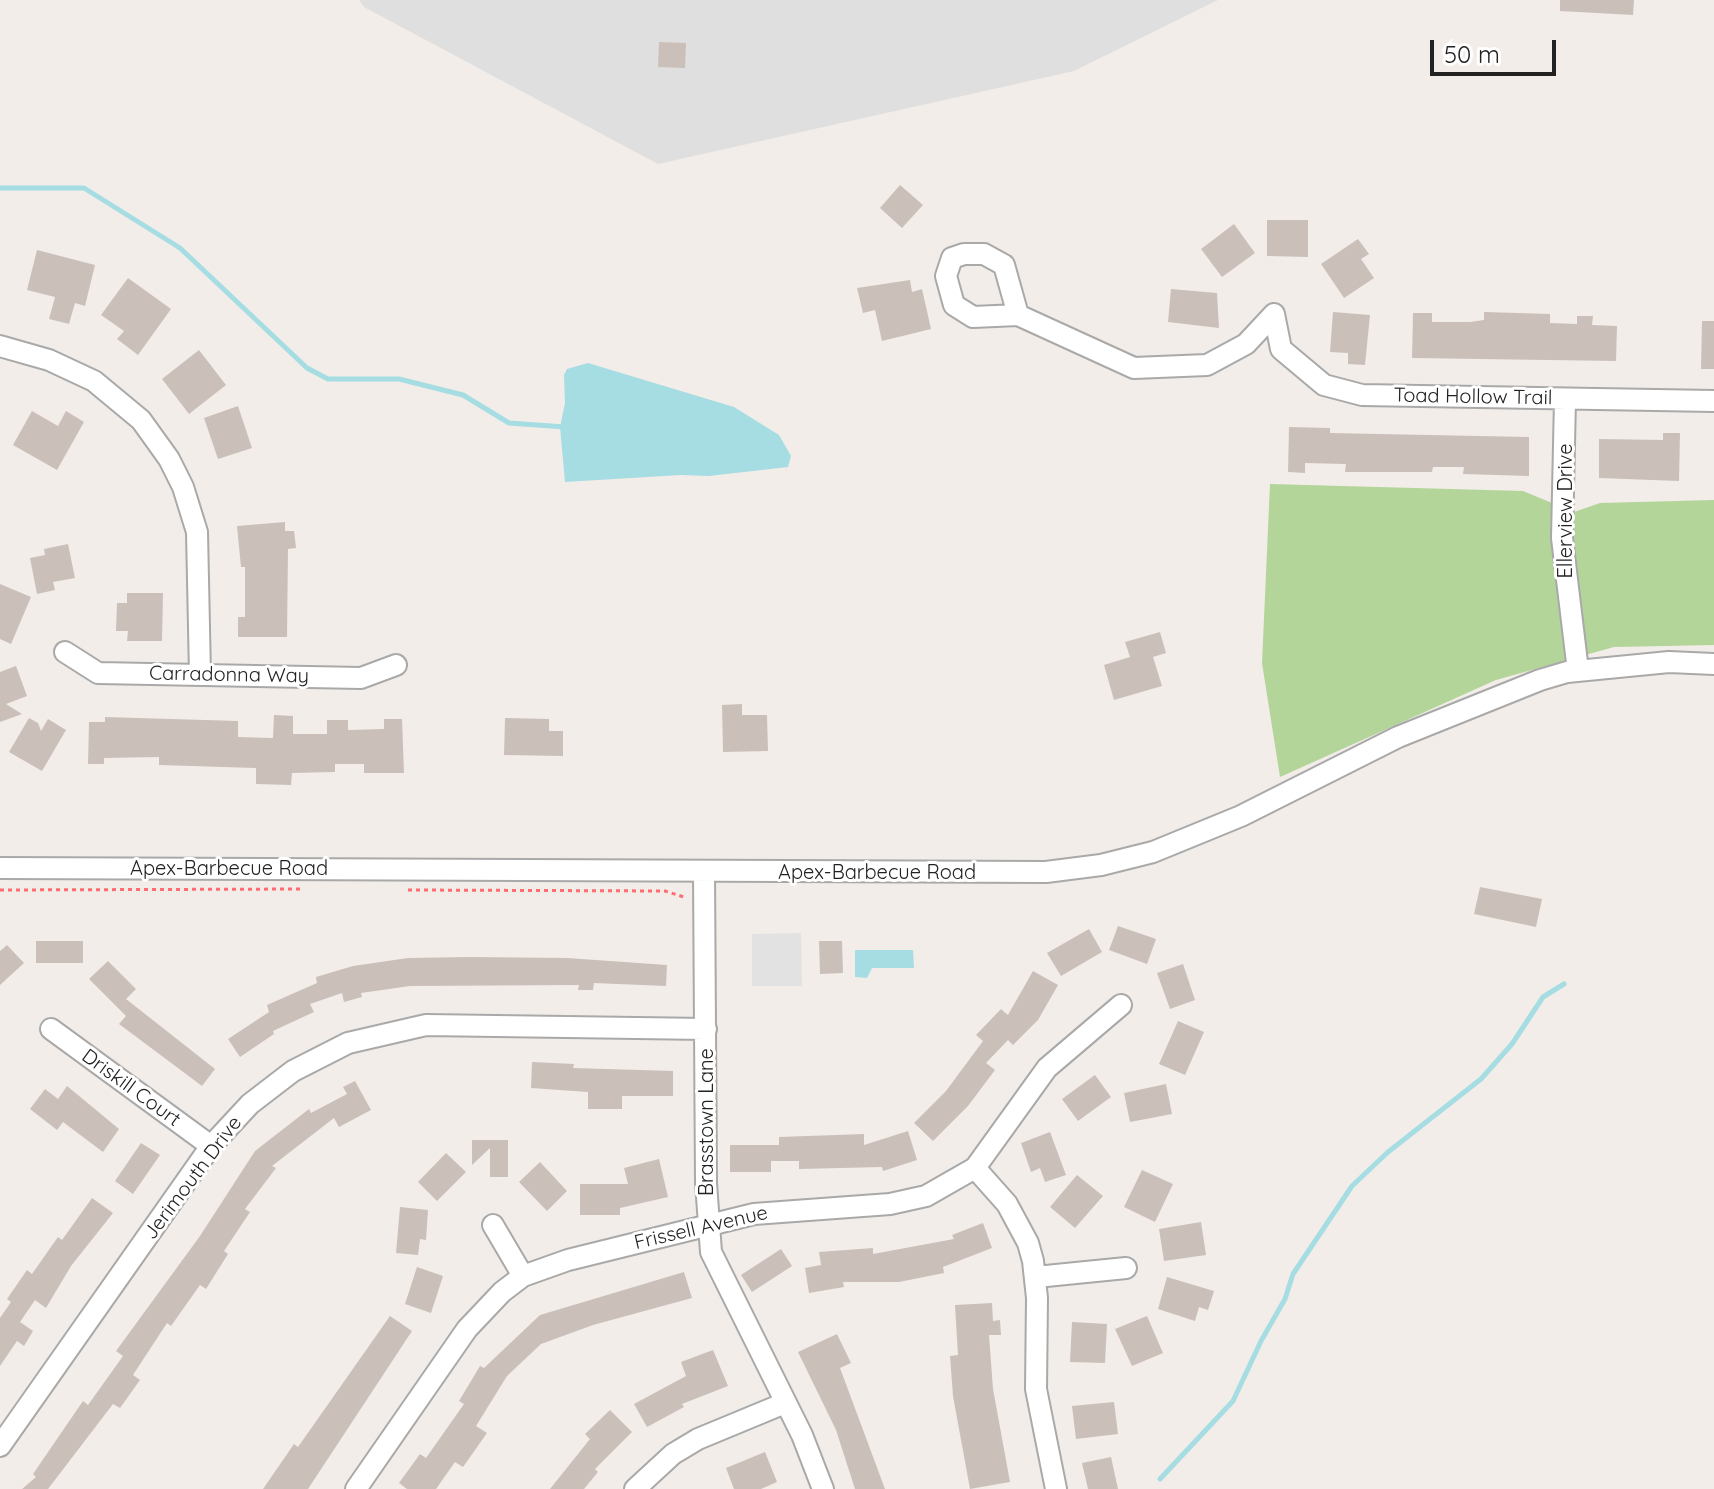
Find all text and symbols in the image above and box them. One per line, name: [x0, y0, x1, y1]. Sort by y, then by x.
scale bar: [1434, 24, 1560, 74]
text: 50 m: [1444, 39, 1500, 69]
street label: Toad Hollow Trail: [1393, 384, 1553, 410]
street label: Ellerview Drive: [1554, 443, 1578, 579]
street label: Carradonna Way: [149, 662, 309, 688]
street label: Apex-Barbecue Road: [130, 857, 328, 881]
street label: Apex-Barbecue Road: [778, 861, 976, 885]
street label: Driskill Court: [77, 1044, 185, 1132]
street label: Brasstown Lane: [695, 1048, 719, 1196]
street label: Jerimouth Drive: [139, 1112, 247, 1244]
street label: Frissell Avenue: [632, 1201, 770, 1255]

